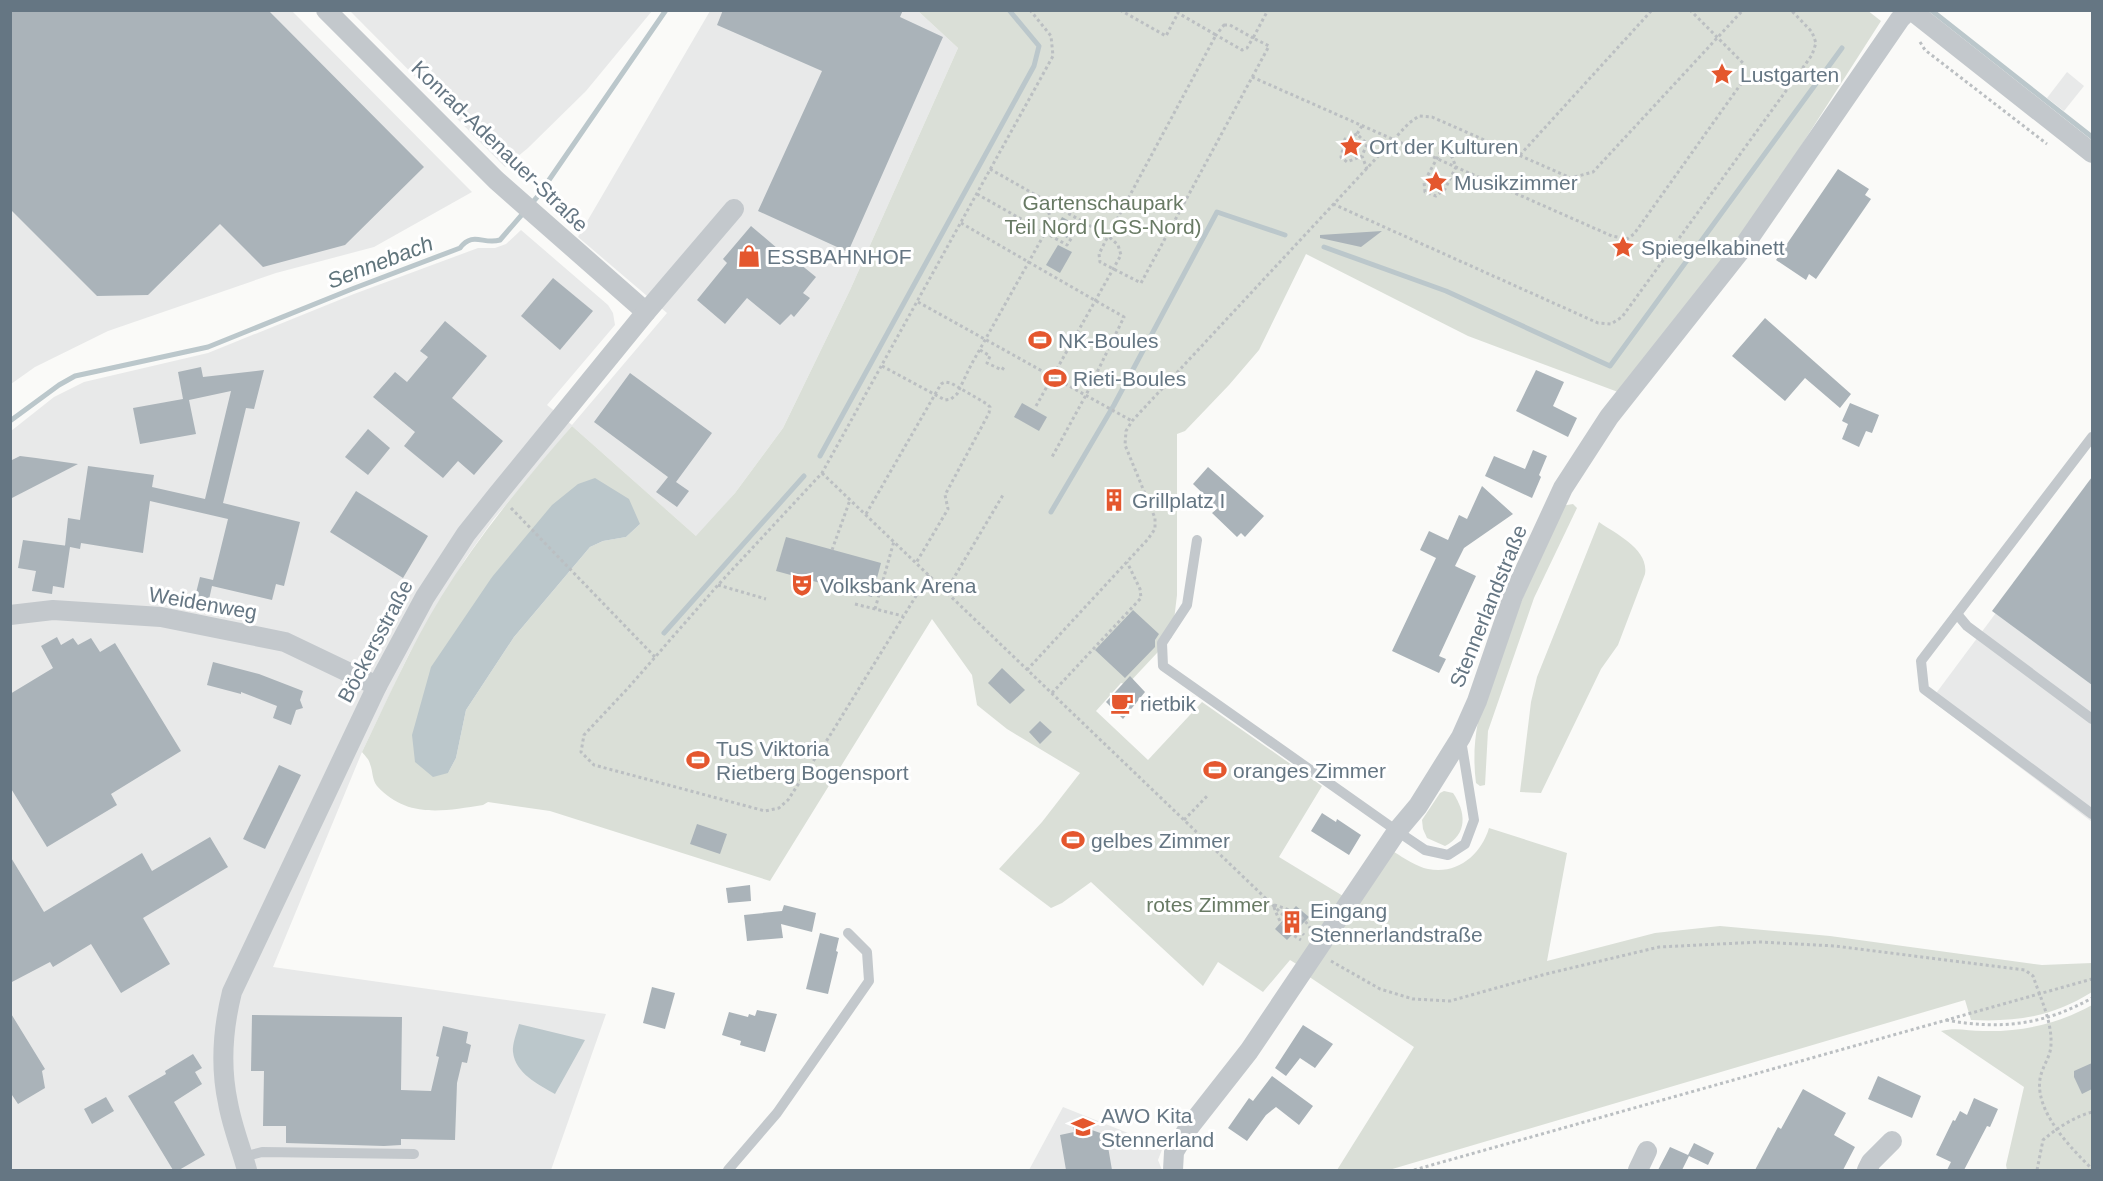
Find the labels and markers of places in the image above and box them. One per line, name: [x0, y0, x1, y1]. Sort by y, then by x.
place icon: Lustgarten: [1709, 61, 1735, 87]
place label: Lustgarten: [1740, 63, 1839, 86]
place icon: Ort der Kulturen: [1338, 133, 1364, 159]
place label: Ort der Kulturen: [1369, 135, 1518, 158]
place icon: Musikzimmer: [1423, 169, 1449, 195]
place label: Musikzimmer: [1454, 171, 1578, 194]
place icon: Spiegelkabinett: [1610, 234, 1636, 260]
place label: Spiegelkabinett: [1641, 236, 1785, 259]
shop icon: ESSBAHNHOF: [736, 243, 762, 269]
place label: ESSBAHNHOF: [767, 245, 912, 268]
sports icon: NK-Boules: [1027, 327, 1053, 353]
place label: NK-Boules: [1058, 329, 1158, 352]
sports icon: Rieti-Boules: [1042, 365, 1068, 391]
place label: Rieti-Boules: [1073, 367, 1186, 390]
building icon: Grillplatz I: [1101, 487, 1127, 513]
place label: Grillplatz I: [1132, 489, 1225, 512]
theatre icon: Volksbank Arena: [789, 572, 815, 598]
place label: Volksbank Arena: [820, 574, 977, 597]
cafe icon: rietbik: [1109, 690, 1135, 716]
place label: rietbik: [1140, 692, 1197, 715]
place label: TuS Viktoria Rietberg Bogensport: [716, 737, 909, 784]
sports icon: TuS Viktoria Rietberg Bogensport: [685, 747, 711, 773]
sports icon: oranges Zimmer: [1202, 757, 1228, 783]
place label: oranges Zimmer: [1233, 759, 1386, 782]
sports icon: gelbes Zimmer: [1060, 827, 1086, 853]
place label: gelbes Zimmer: [1091, 829, 1230, 852]
place label: Eingang Stennerlandstraße: [1310, 899, 1483, 946]
building icon: Eingang Stennerlandstraße: [1279, 909, 1305, 935]
place label: AWO Kita Stennerland: [1101, 1104, 1214, 1151]
school or university icon: AWO Kita Stennerland: [1070, 1114, 1096, 1140]

